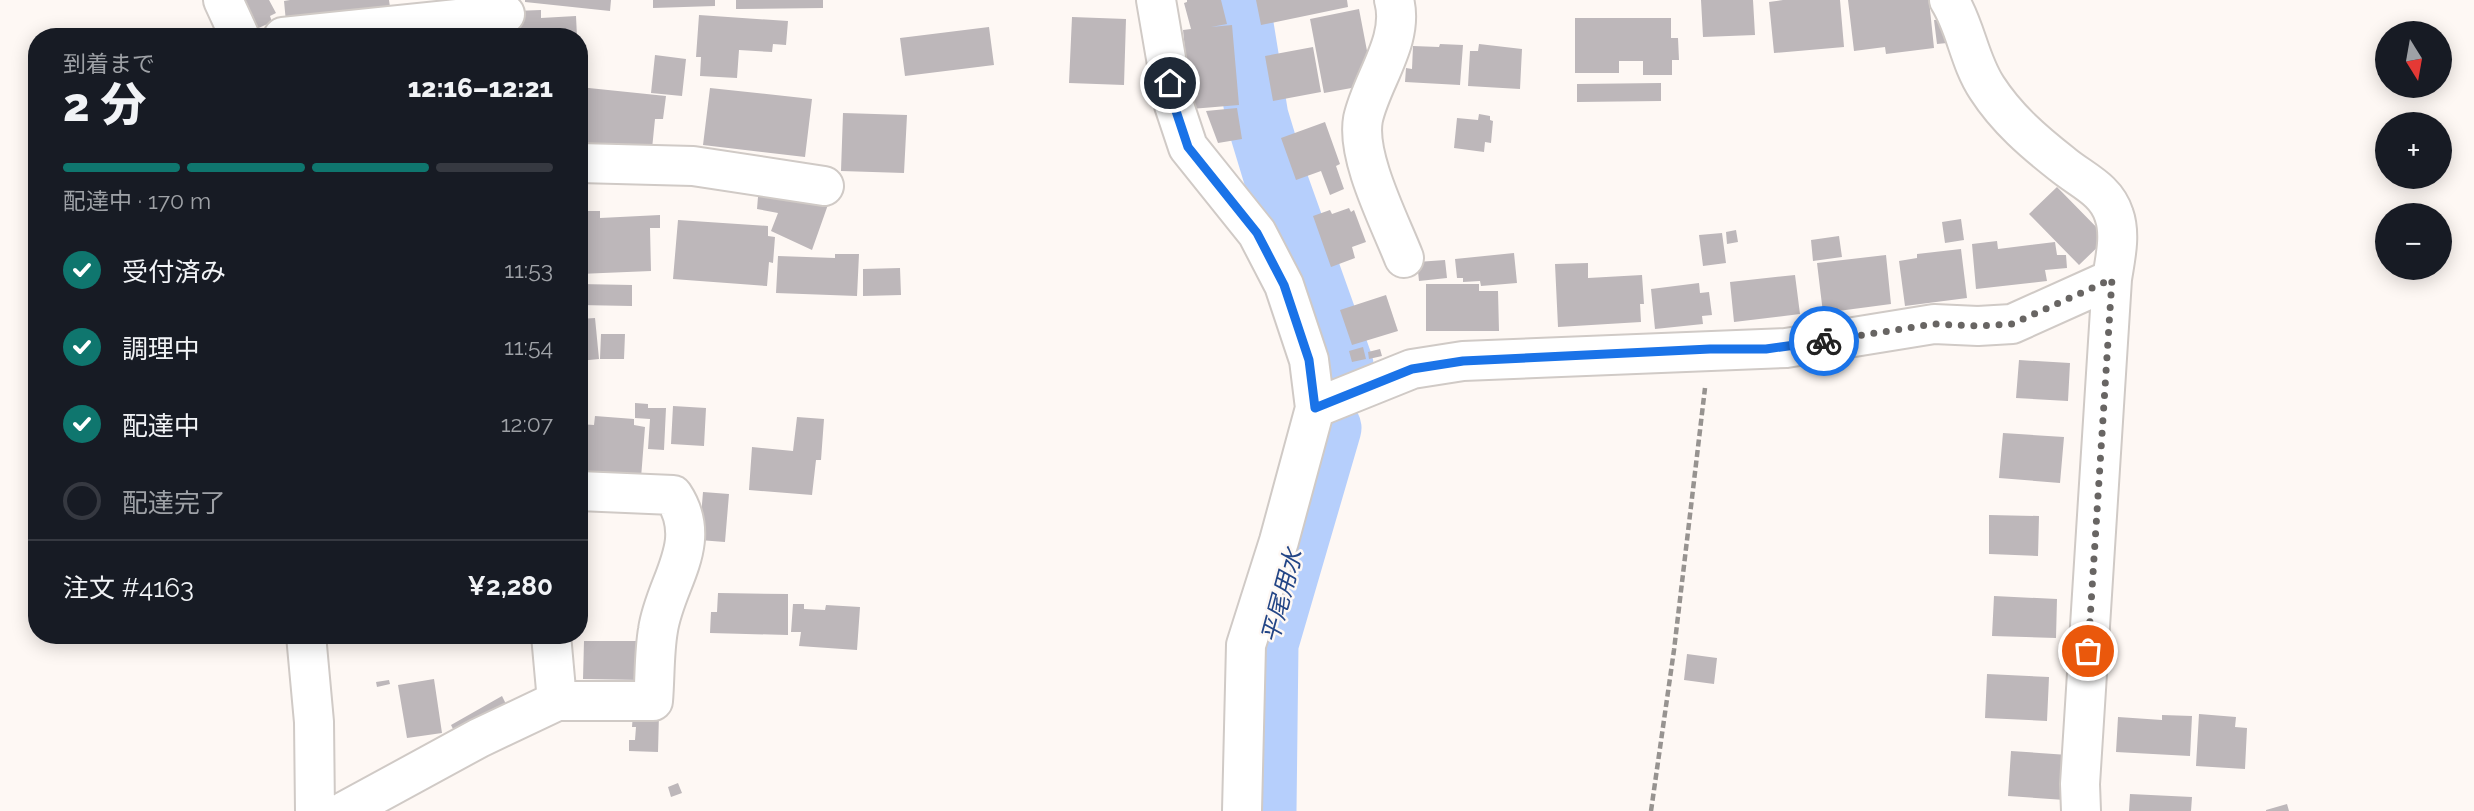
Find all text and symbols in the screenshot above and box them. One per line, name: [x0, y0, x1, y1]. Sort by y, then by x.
north arrow: [2375, 21, 2452, 98]
map controls: [2375, 21, 2452, 280]
text: 到着まで: [63, 50, 155, 77]
pin: [1140, 53, 1200, 113]
icon: home: [1151, 64, 1189, 102]
text: 12:16–12:21: [408, 73, 553, 103]
text: 2 分: [63, 78, 146, 132]
button: +: [2375, 112, 2452, 189]
text: 配達中 · 170 m: [63, 187, 211, 214]
button: −: [2375, 203, 2452, 280]
icon: check: [63, 251, 101, 289]
text: 11:53: [504, 256, 553, 283]
text: 受付済み: [122, 257, 226, 287]
courier: [1789, 306, 1859, 376]
icon: bike: [1805, 322, 1843, 360]
icon: check: [63, 328, 101, 366]
text: 11:54: [504, 333, 553, 360]
text: 調理中: [122, 334, 200, 364]
icon: check: [63, 405, 101, 443]
text: 12:07: [501, 410, 553, 437]
text: 配達中: [122, 411, 200, 441]
text: 配達完了: [122, 488, 226, 518]
water label: 平尾用水: [1255, 543, 1309, 646]
text: ¥2,280: [467, 571, 553, 601]
text: 注文 #4163: [63, 573, 194, 603]
pin: [2058, 621, 2118, 681]
icon: bag: [2069, 632, 2107, 670]

